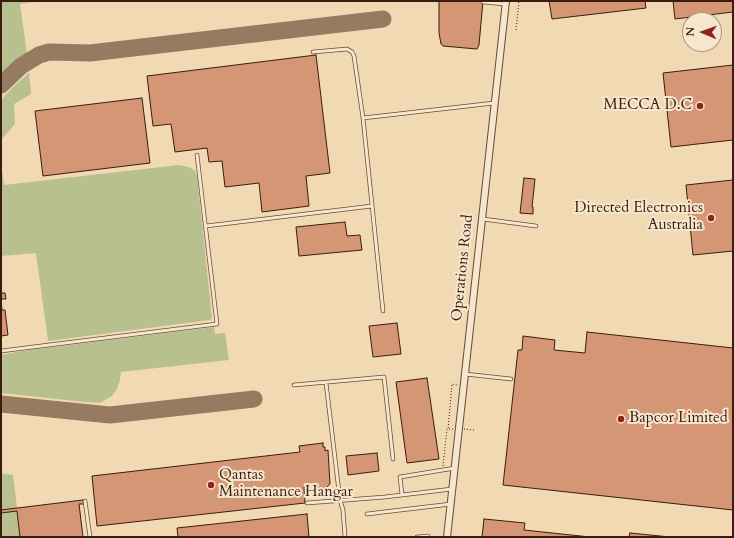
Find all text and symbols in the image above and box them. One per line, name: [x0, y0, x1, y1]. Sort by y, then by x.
north arrow: [682, 12, 722, 52]
text: N: [683, 27, 698, 37]
place label: MECCA D.C: [604, 97, 692, 115]
marker: MECCA D.C: [695, 101, 705, 111]
place label: Directed Electronics Australia: [574, 200, 703, 235]
marker: Directed Electronics Australia: [706, 213, 716, 223]
street label: Operations Road: [448, 214, 478, 322]
place label: Bapcor Limited: [629, 410, 728, 428]
marker: Bapcor Limited: [616, 414, 626, 424]
place label: Qantas Maintenance Hangar: [219, 467, 353, 502]
marker: Qantas Maintenance Hangar: [206, 480, 216, 490]

